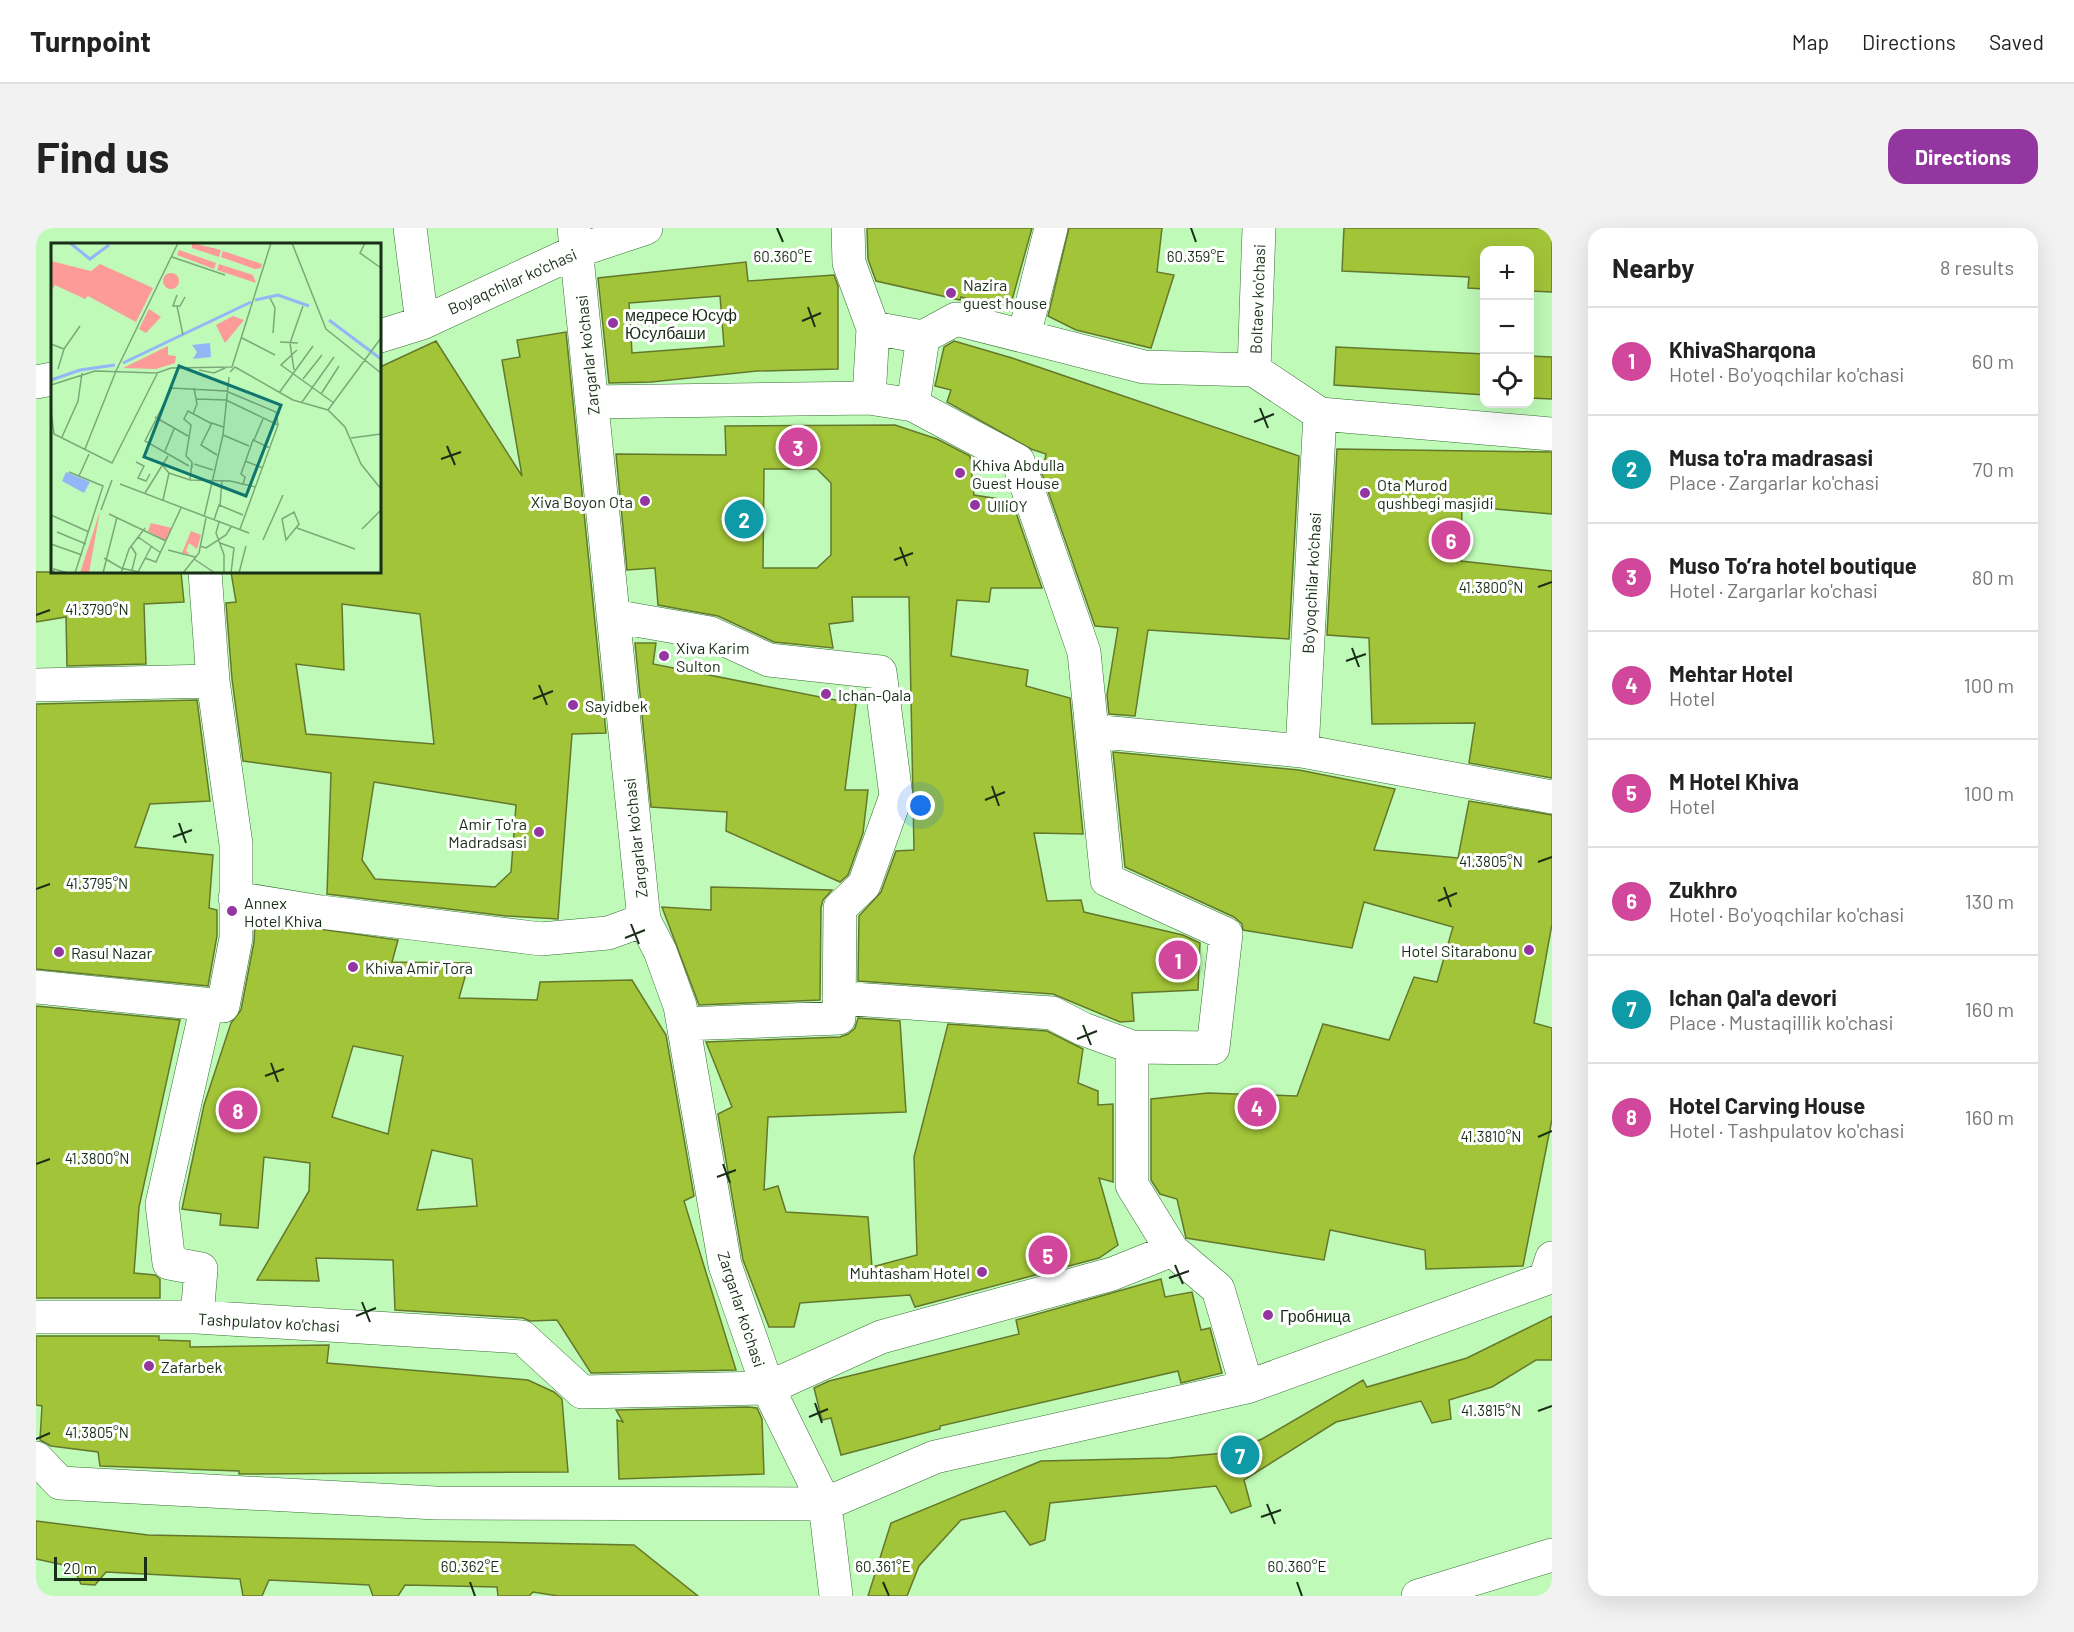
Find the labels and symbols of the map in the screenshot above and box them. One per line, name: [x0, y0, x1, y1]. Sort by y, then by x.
inset map: [51, 243, 381, 573]
street label: Boyaqchilar ko'chasi: [445, 244, 579, 318]
street label: Boltaev ko'chasi: [1246, 244, 1268, 354]
text: 60.360°E: [753, 247, 813, 265]
text: 60.359°E: [1167, 247, 1225, 265]
place label: Nazira guest house: [963, 275, 1047, 312]
marker: Nazira guest house: [944, 286, 958, 300]
street label: Zargarlar ko'chasi: [571, 294, 603, 416]
place label: медресе Юсуф Юсулбаши: [625, 305, 737, 342]
marker: медресе Юсуф Юсулбаши: [606, 316, 620, 330]
pin: 3: [778, 424, 818, 470]
place label: Khiva Abdulla Guest House: [972, 455, 1064, 492]
marker: Khiva Abdulla Guest House: [953, 466, 967, 480]
place label: Ota Murod qushbegi masjidi: [1377, 475, 1494, 512]
marker: Ota Murod qushbegi masjidi: [1358, 486, 1372, 500]
place label: Xiva Boyon Ota: [531, 492, 633, 511]
marker: Xiva Boyon Ota: [638, 494, 652, 508]
pin: 2: [724, 496, 764, 542]
place label: UlliOY: [987, 496, 1028, 515]
marker: UlliOY: [968, 498, 982, 512]
street label: Bo'yoqchilar ko'chasi: [1298, 512, 1324, 654]
pin: 6: [1432, 518, 1470, 562]
text: 41.3800°N: [1459, 578, 1523, 596]
text: 41.3790°N: [65, 600, 129, 618]
place label: Xiva Karim Sulton: [676, 638, 749, 675]
marker: Xiva Karim Sulton: [657, 649, 671, 663]
place label: Ichan-Qala: [838, 685, 911, 704]
marker: Ichan-Qala: [819, 687, 833, 701]
place label: Sayidbek: [585, 696, 648, 715]
marker: Sayidbek: [566, 698, 580, 712]
street label: Zargarlar ko'chasi: [619, 777, 651, 899]
your location: [906, 791, 935, 820]
place label: Amir To'ra Madradsasi: [448, 814, 527, 851]
marker: Amir To'ra Madradsasi: [532, 825, 546, 839]
text: 41.3805°N: [1459, 852, 1523, 870]
text: 41.3795°N: [66, 874, 128, 892]
place label: Annex Hotel Khiva: [244, 893, 322, 930]
marker: Annex Hotel Khiva: [225, 904, 239, 918]
pin: 1: [1158, 938, 1198, 982]
place label: Hotel Sitarabonu: [1401, 941, 1517, 960]
place label: Rasul Nazar: [71, 943, 152, 962]
marker: Hotel Sitarabonu: [1522, 943, 1536, 957]
marker: Rasul Nazar: [52, 945, 66, 959]
place label: Khiva Amir Tora: [365, 958, 473, 977]
marker: Khiva Amir Tora: [346, 960, 360, 974]
pin: 4: [1238, 1084, 1276, 1130]
pin: 8: [218, 1088, 258, 1132]
text: 41.3810°N: [1460, 1127, 1522, 1145]
text: 41.3800°N: [65, 1149, 129, 1167]
pin: 5: [1028, 1232, 1068, 1278]
street label: Zargarlar ko'chasi: [714, 1249, 770, 1369]
place label: Muhtasham Hotel: [850, 1263, 970, 1282]
marker: Muhtasham Hotel: [975, 1265, 989, 1279]
place label: Гробница: [1280, 1306, 1351, 1325]
marker: Гробница: [1261, 1308, 1275, 1322]
street label: Tashpulatov ko'chasi: [198, 1309, 340, 1335]
place label: Zafarbek: [161, 1357, 222, 1376]
marker: Zafarbek: [142, 1359, 156, 1373]
text: 41.3815°N: [1461, 1401, 1521, 1419]
text: 41.3805°N: [65, 1423, 129, 1441]
pin: 7: [1220, 1432, 1260, 1478]
scale bar: [54, 1554, 147, 1582]
text: 60.362°E: [441, 1557, 499, 1575]
text: 60.361°E: [855, 1557, 911, 1575]
text: 60.360°E: [1267, 1557, 1327, 1575]

